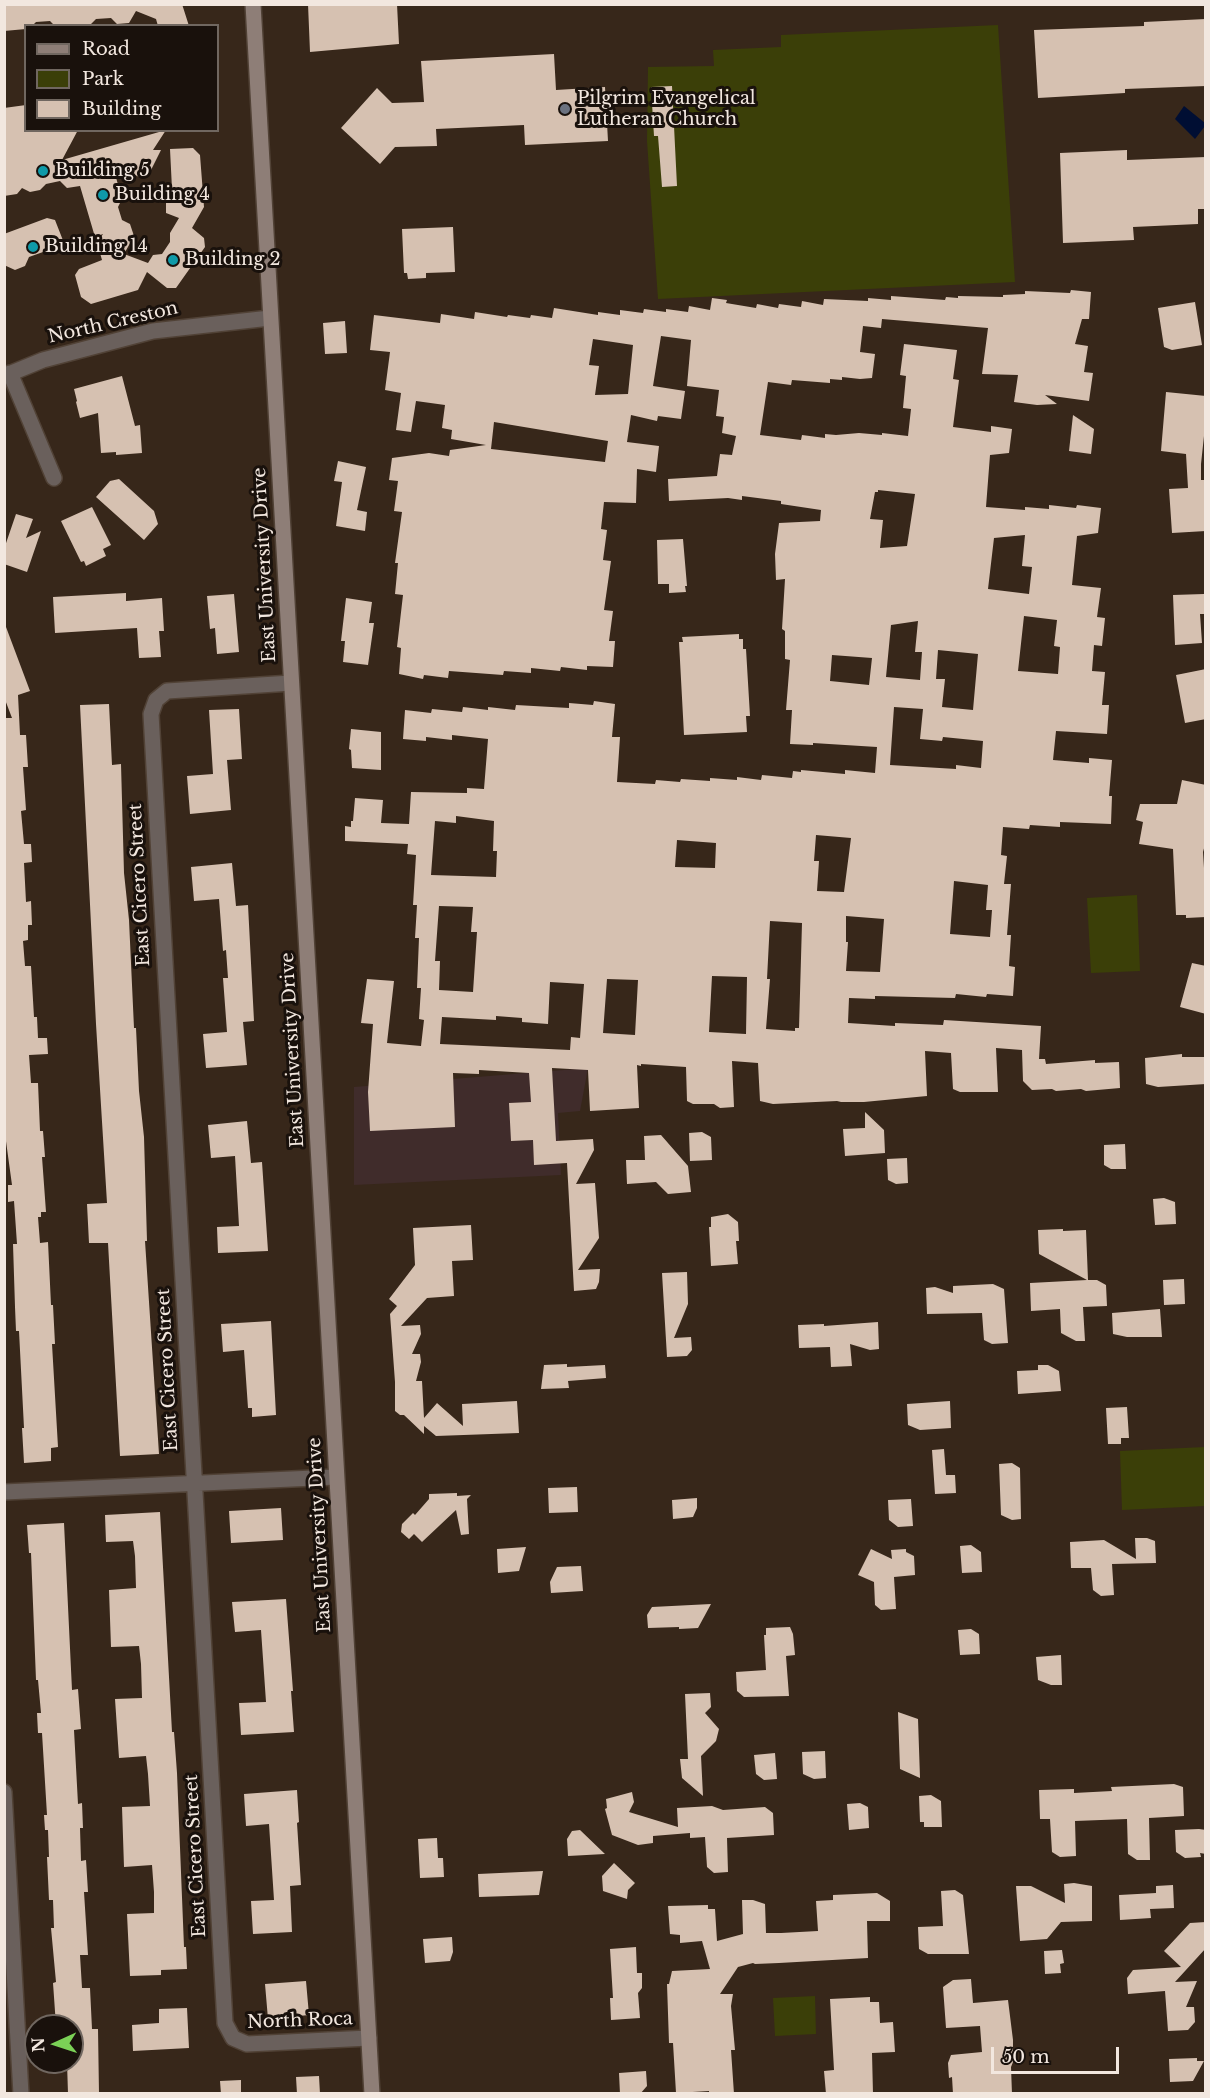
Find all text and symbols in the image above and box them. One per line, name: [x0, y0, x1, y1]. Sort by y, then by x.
legend: [24, 24, 219, 132]
text: Road: [82, 38, 130, 60]
text: Park: [82, 68, 124, 90]
place label: Pilgrim Evangelical Lutheran Church: [577, 88, 756, 130]
text: Building: [82, 98, 161, 120]
marker: Pilgrim Evangelical Lutheran Church: [558, 102, 572, 116]
place label: Building 5: [55, 160, 150, 182]
marker: Building 5: [36, 164, 50, 178]
place label: Building 4: [115, 184, 210, 206]
marker: Building 4: [96, 188, 110, 202]
place label: Building 14: [45, 236, 148, 258]
marker: Building 14: [26, 240, 40, 254]
place label: Building 2: [185, 249, 280, 271]
marker: Building 2: [166, 253, 180, 267]
street label: North Creston: [46, 298, 180, 348]
street label: East University Drive: [249, 467, 281, 663]
street label: East Cicero Street: [125, 803, 155, 967]
street label: East University Drive: [277, 952, 309, 1148]
street label: East Cicero Street: [153, 1288, 183, 1452]
street label: East University Drive: [304, 1437, 336, 1633]
street label: East Cicero Street: [181, 1774, 211, 1938]
street label: North Roca: [247, 2008, 353, 2034]
north arrow: [24, 2014, 84, 2074]
scale bar: [994, 2035, 1122, 2073]
text: N: [28, 2037, 48, 2053]
text: 50 m: [1002, 2046, 1050, 2068]

